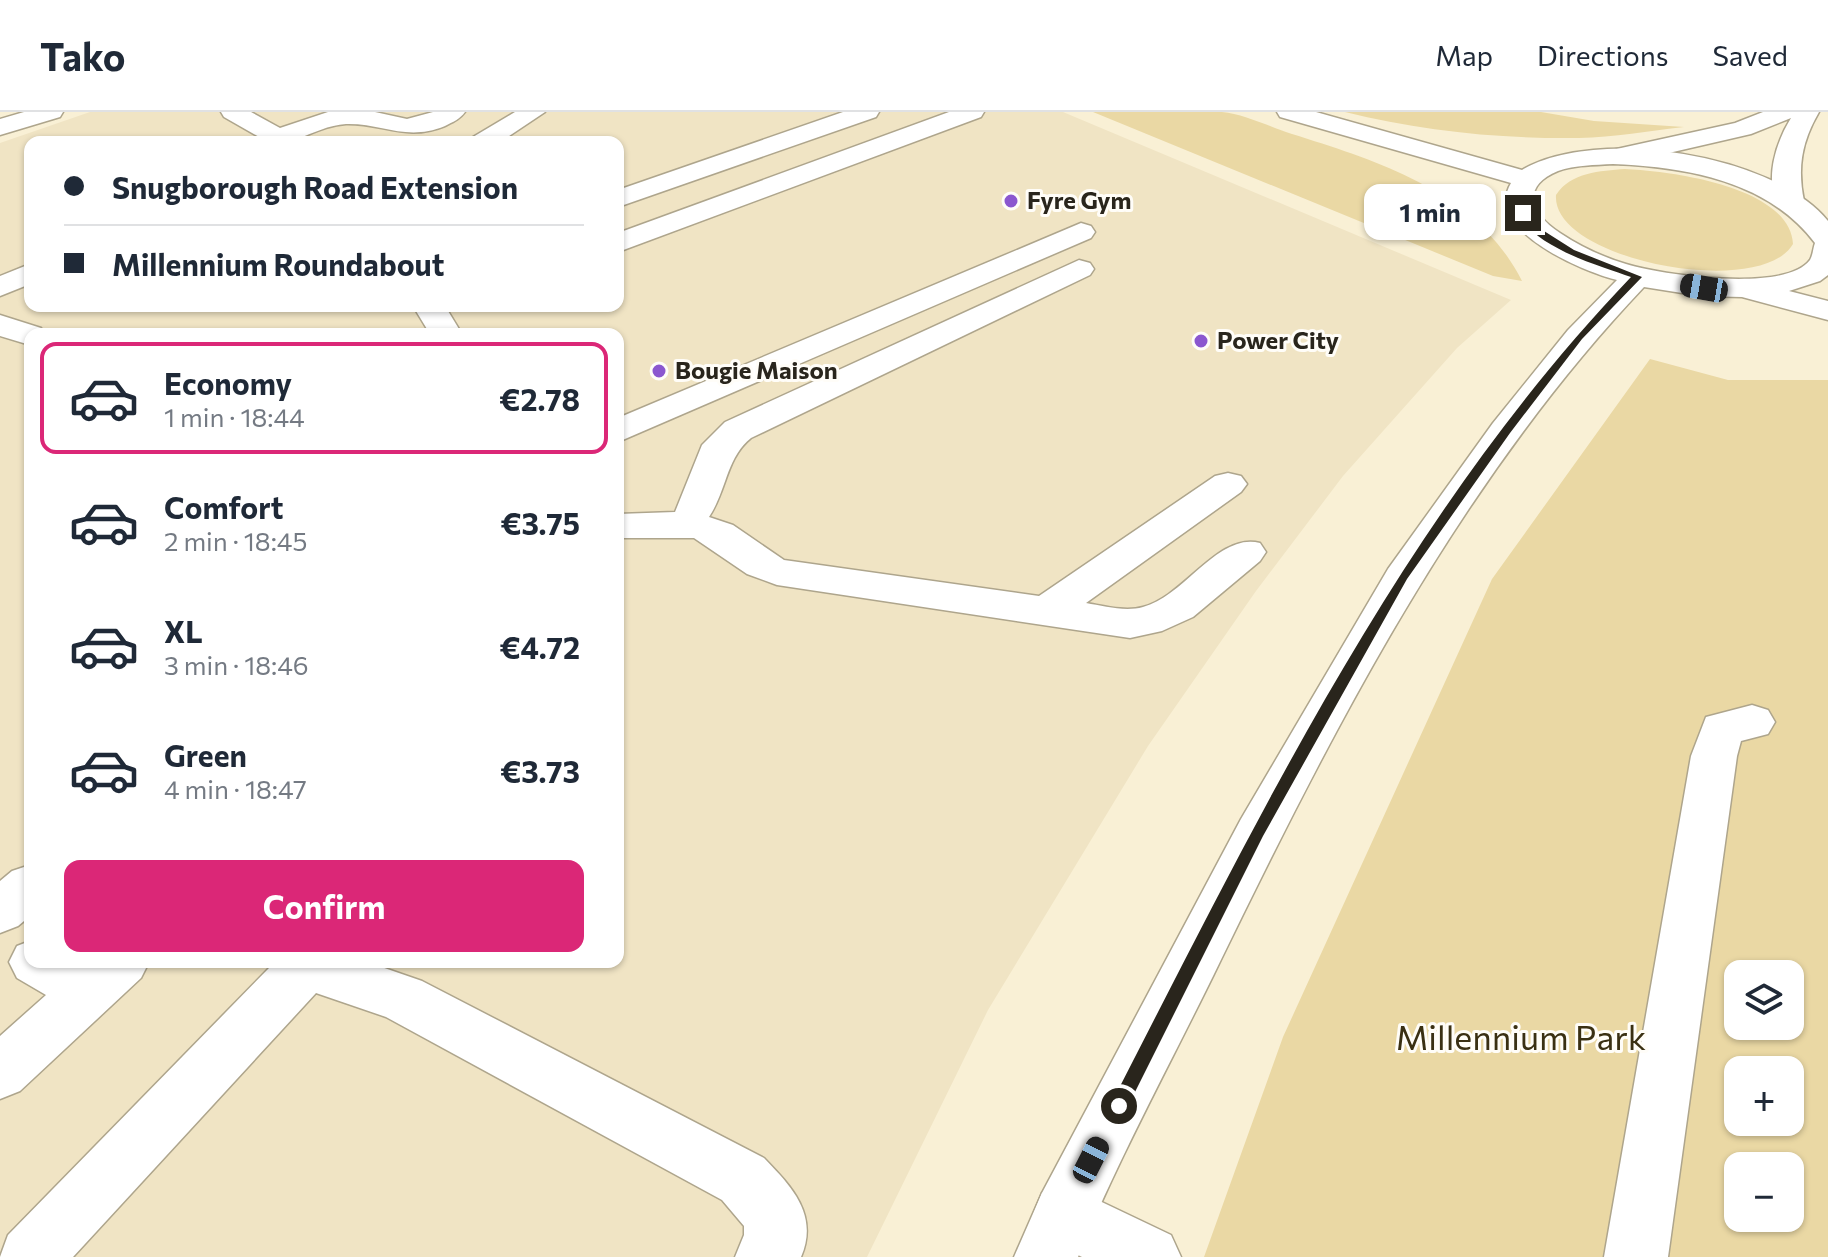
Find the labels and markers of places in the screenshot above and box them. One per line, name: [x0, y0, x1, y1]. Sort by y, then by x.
place label: Fyre Gym: [1027, 185, 1131, 214]
marker: Fyre Gym: [1002, 192, 1020, 210]
place label: Power City: [1217, 325, 1339, 354]
marker: Power City: [1192, 332, 1210, 350]
place label: Bougie Maison: [675, 355, 838, 384]
marker: Bougie Maison: [650, 362, 668, 380]

